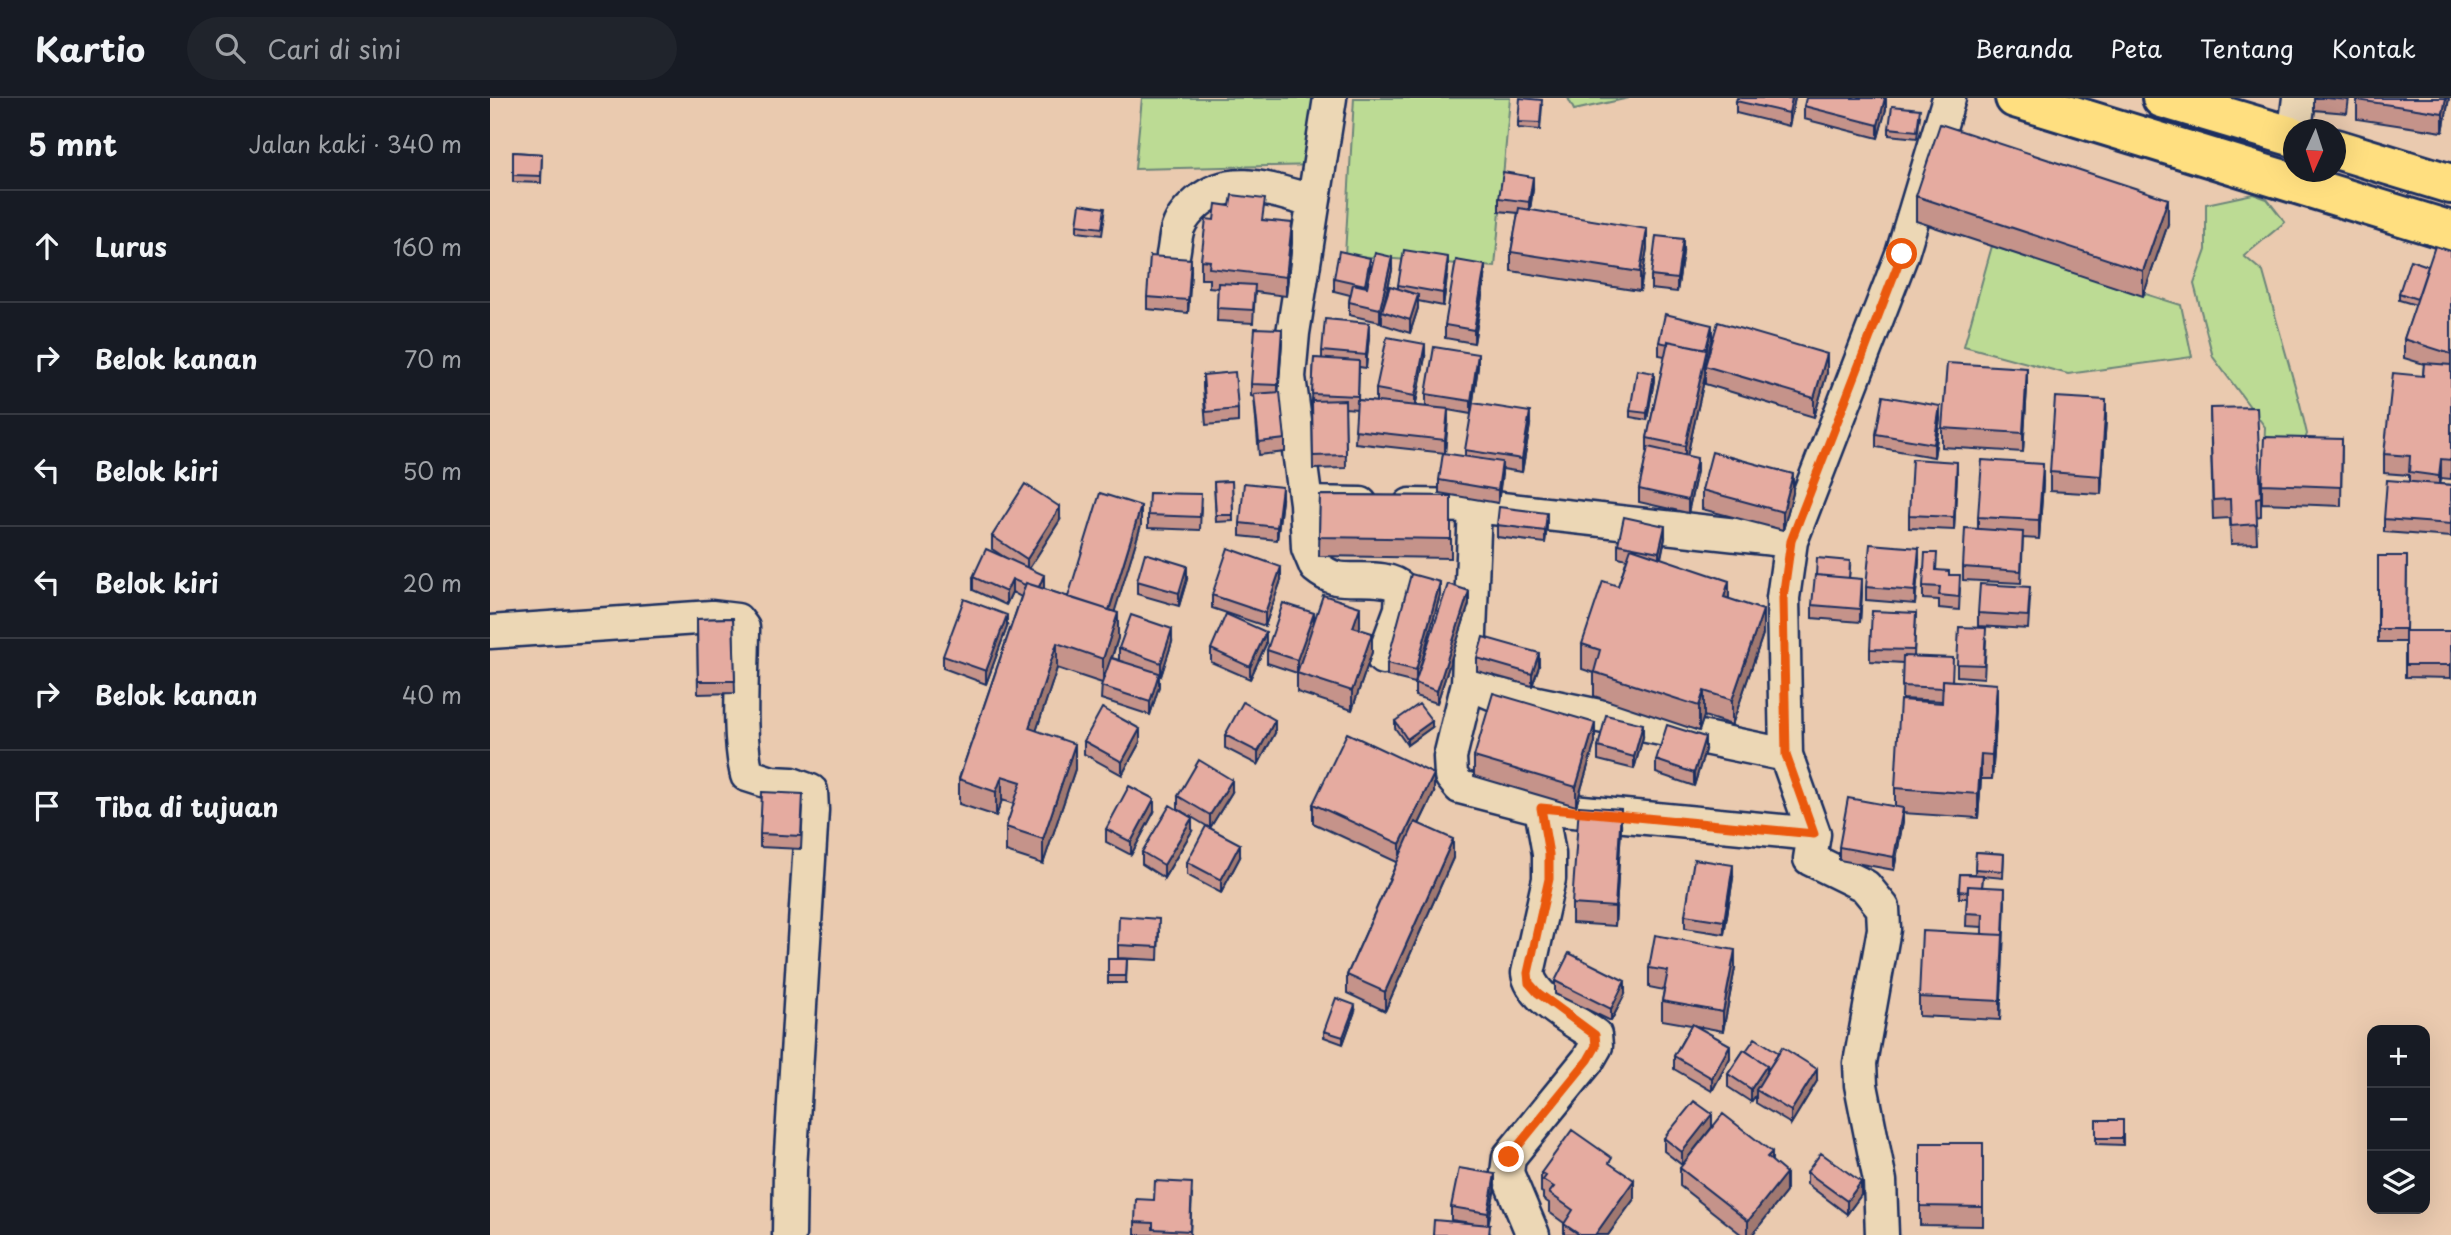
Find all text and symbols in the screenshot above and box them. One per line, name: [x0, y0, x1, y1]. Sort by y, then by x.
search box: [187, 17, 677, 80]
text: Kartio: [35, 23, 145, 73]
icon: search: [211, 29, 249, 67]
text: Cari di sini: [267, 29, 401, 68]
text: Beranda: [1975, 30, 2072, 66]
text: Peta: [2110, 30, 2162, 66]
text: Tentang: [2200, 30, 2294, 66]
text: Kontak: [2332, 30, 2416, 66]
north arrow: [2283, 119, 2346, 182]
text: 5 mnt: [28, 121, 117, 166]
text: Jalan kaki · 340 m: [249, 126, 462, 161]
icon: ahead: [28, 227, 66, 265]
text: Lurus: [95, 227, 167, 266]
text: 160 m: [393, 229, 462, 264]
route start: [1886, 238, 1917, 269]
icon: right: [28, 339, 66, 377]
text: Belok kanan: [95, 339, 257, 378]
text: 70 m: [404, 341, 462, 376]
icon: left: [28, 451, 66, 489]
text: Belok kiri: [95, 451, 218, 490]
text: 50 m: [402, 453, 462, 488]
icon: left: [28, 563, 66, 601]
text: Belok kiri: [95, 563, 218, 602]
text: 20 m: [403, 565, 462, 600]
icon: right: [28, 675, 66, 713]
text: Belok kanan: [95, 675, 257, 714]
text: 40 m: [402, 677, 462, 712]
icon: arrive: [28, 787, 66, 825]
text: Tiba di tujuan: [95, 787, 279, 826]
map controls: [2367, 1025, 2430, 1214]
button: +: [2367, 1025, 2430, 1088]
button: −: [2367, 1088, 2430, 1151]
route end: [1493, 1141, 1524, 1172]
button: layers: [2367, 1151, 2430, 1214]

